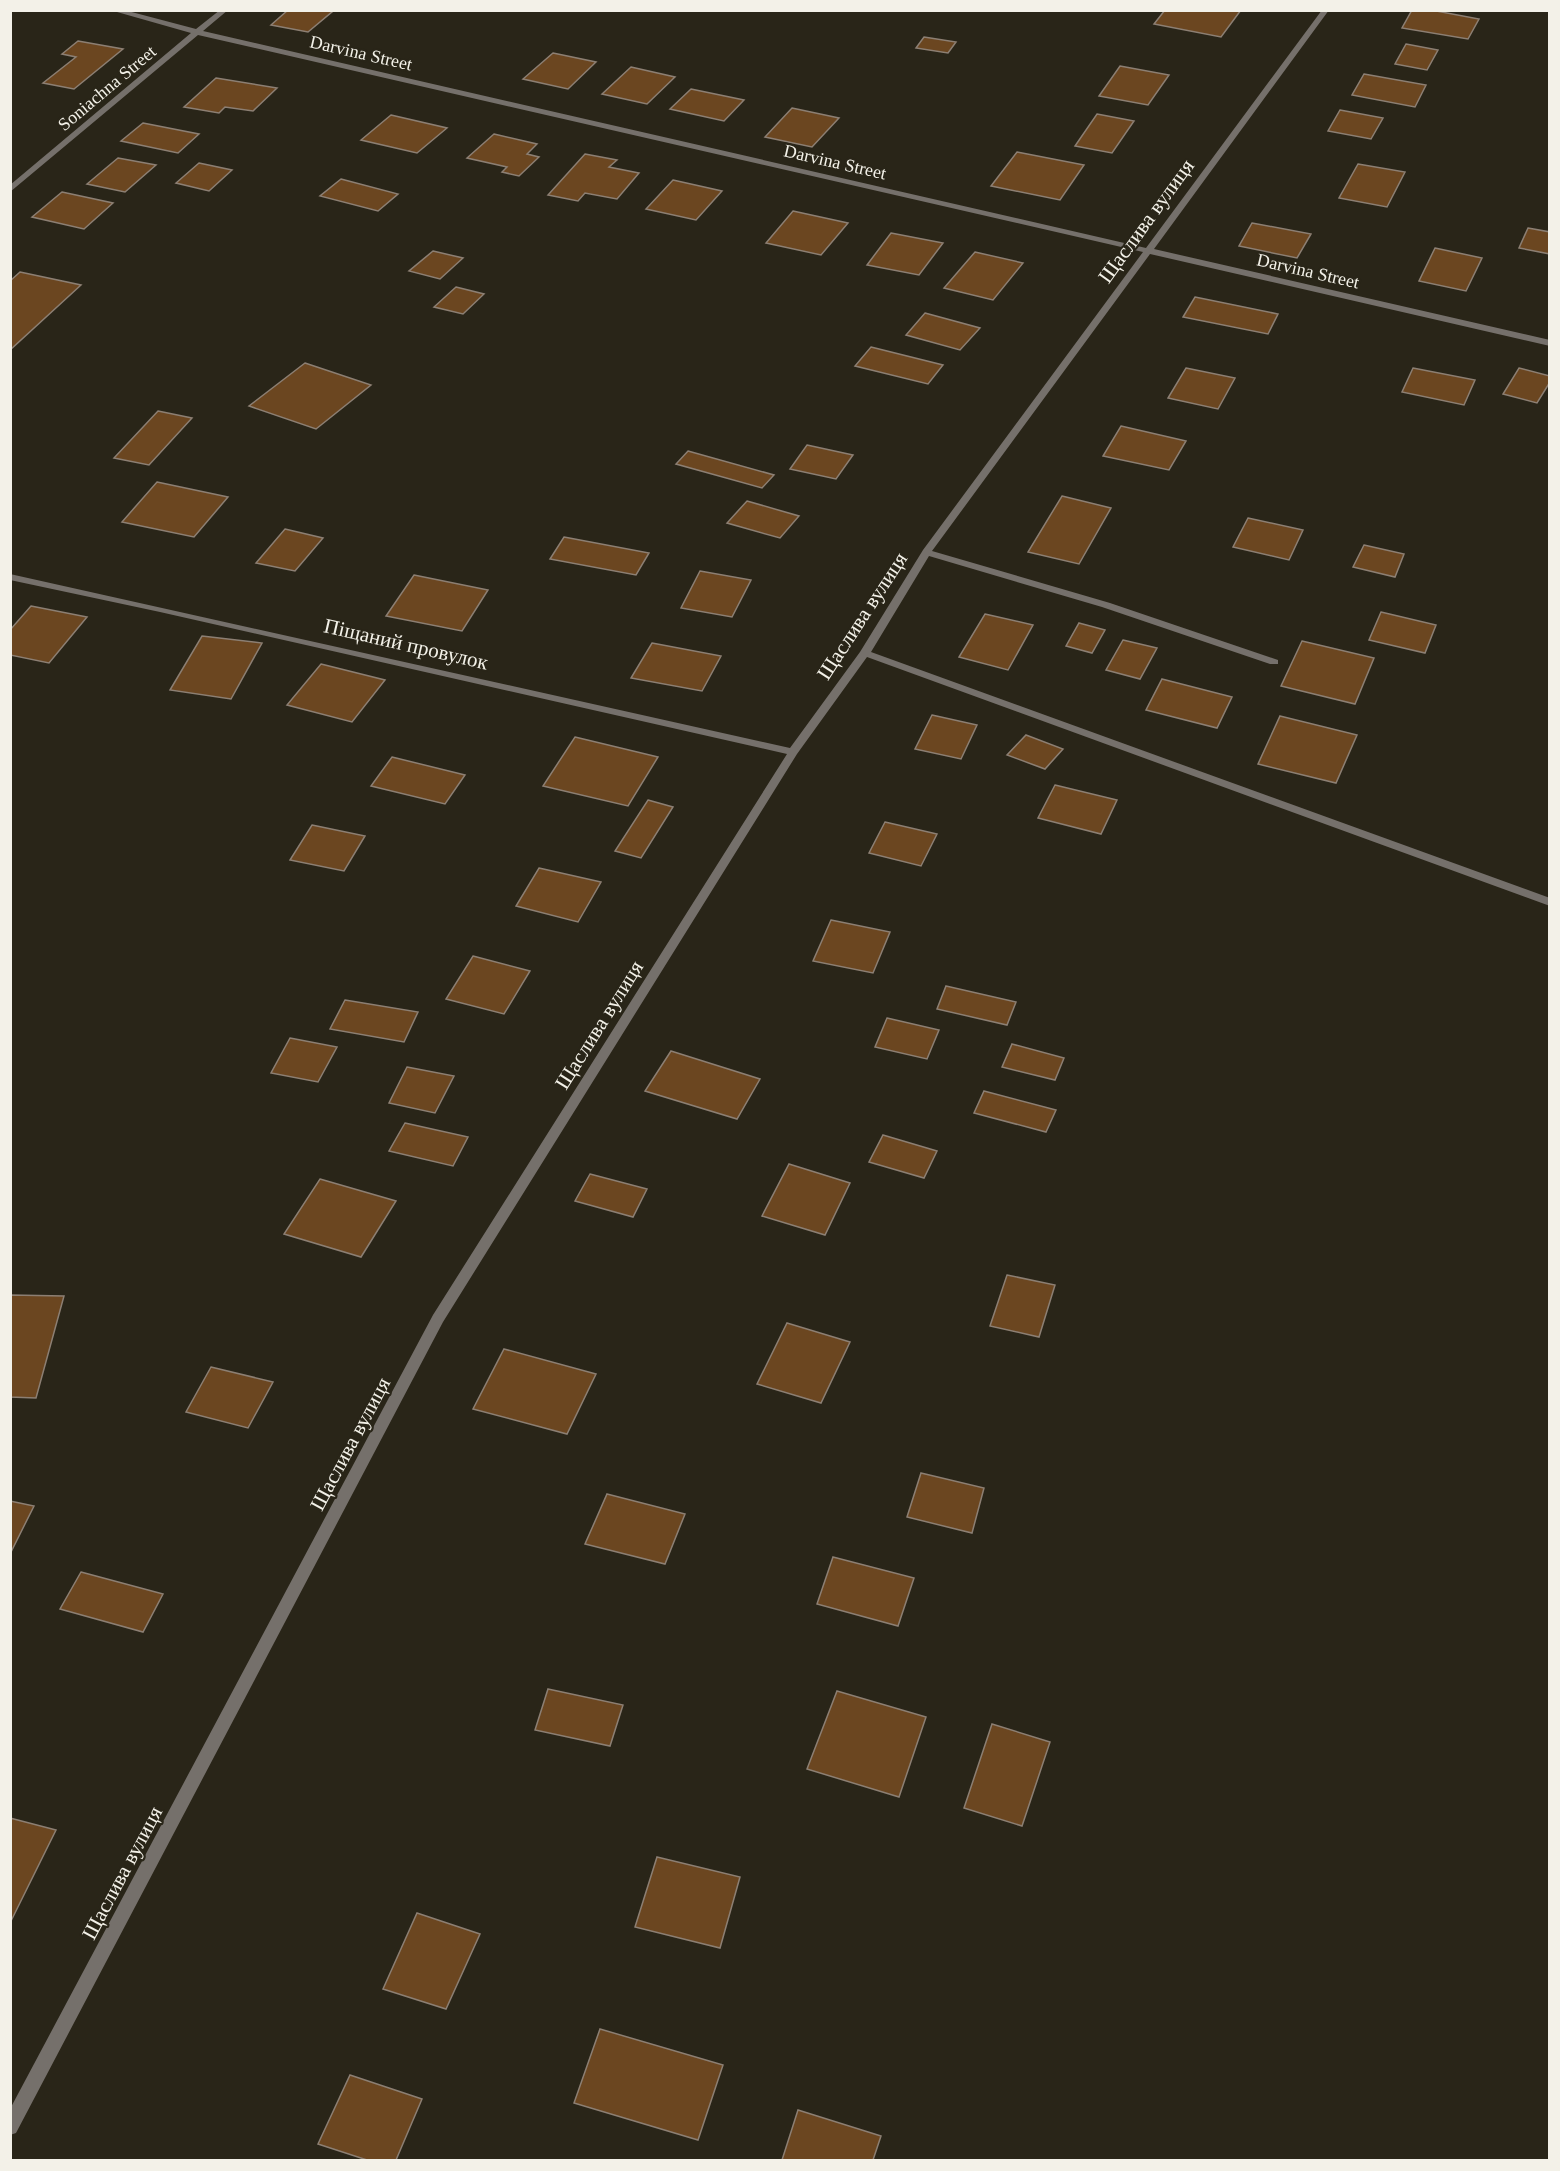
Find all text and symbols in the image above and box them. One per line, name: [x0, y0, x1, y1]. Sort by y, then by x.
street label: Darvina Street: [308, 32, 414, 74]
street label: Soniachna Street: [54, 41, 160, 135]
street label: Darvina Street: [782, 141, 888, 183]
street label: Щаслива вулиця: [1093, 154, 1199, 288]
street label: Darvina Street: [1255, 250, 1361, 292]
street label: Щаслива вулиця: [812, 547, 912, 684]
street label: Піщаний провулок: [322, 613, 491, 675]
street label: Щаслива вулиця: [550, 956, 648, 1094]
street label: Щаслива вулиця: [305, 1373, 395, 1515]
street label: Щаслива вулиця: [77, 1802, 167, 1944]

